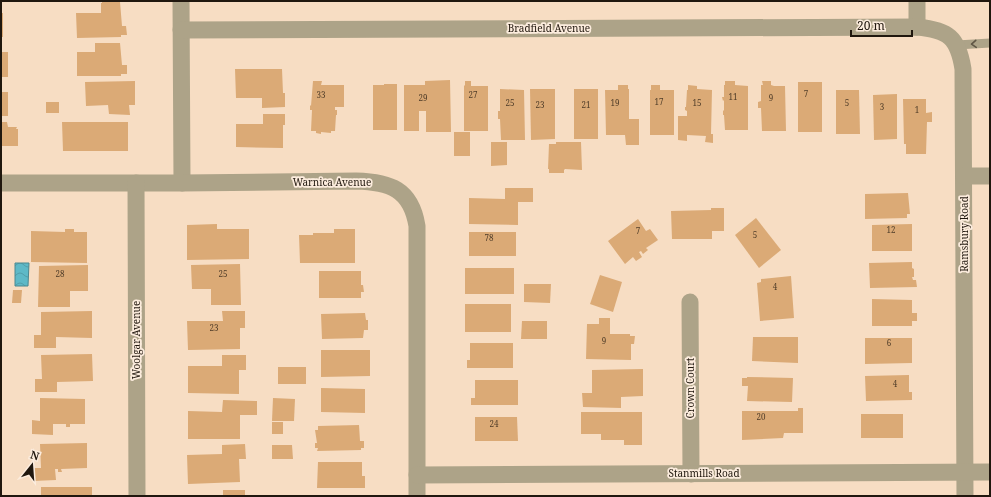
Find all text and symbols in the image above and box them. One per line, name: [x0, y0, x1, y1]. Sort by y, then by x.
scale bar: [851, 12, 912, 38]
text: 20 m: [857, 17, 885, 34]
street label: Bradfield Avenue: [508, 21, 590, 35]
one-way arrow: [971, 39, 977, 48]
house number: 7: [804, 88, 809, 99]
house number: 33: [317, 89, 326, 100]
house number: 27: [469, 89, 478, 100]
house number: 11: [729, 91, 737, 102]
house number: 29: [419, 92, 427, 103]
house number: 9: [769, 92, 773, 103]
house number: 17: [655, 96, 664, 107]
house number: 25: [506, 97, 514, 108]
house number: 19: [611, 97, 619, 108]
house number: 15: [693, 97, 701, 108]
house number: 5: [845, 97, 849, 108]
house number: 23: [536, 99, 545, 110]
house number: 21: [582, 99, 590, 110]
house number: 3: [880, 101, 885, 112]
house number: 1: [915, 104, 919, 115]
street label: Warnica Avenue: [293, 175, 371, 189]
street label: Ramsbury Road: [957, 196, 971, 272]
house number: 12: [887, 224, 895, 235]
house number: 7: [636, 225, 641, 236]
house number: 5: [753, 229, 757, 240]
house number: 78: [485, 232, 494, 243]
house number: 28: [56, 268, 65, 279]
house number: 25: [219, 268, 227, 279]
house number: 4: [773, 281, 778, 292]
street label: Woolgar Avenue: [129, 301, 143, 379]
house number: 23: [210, 322, 219, 333]
house number: 9: [602, 335, 606, 346]
house number: 6: [887, 337, 892, 348]
street label: Crown Court: [683, 357, 697, 418]
house number: 4: [893, 378, 898, 389]
house number: 20: [757, 411, 766, 422]
house number: 24: [490, 418, 499, 429]
north arrow: [12, 445, 52, 485]
text: N: [29, 447, 42, 463]
street label: Stanmills Road: [668, 466, 740, 480]

